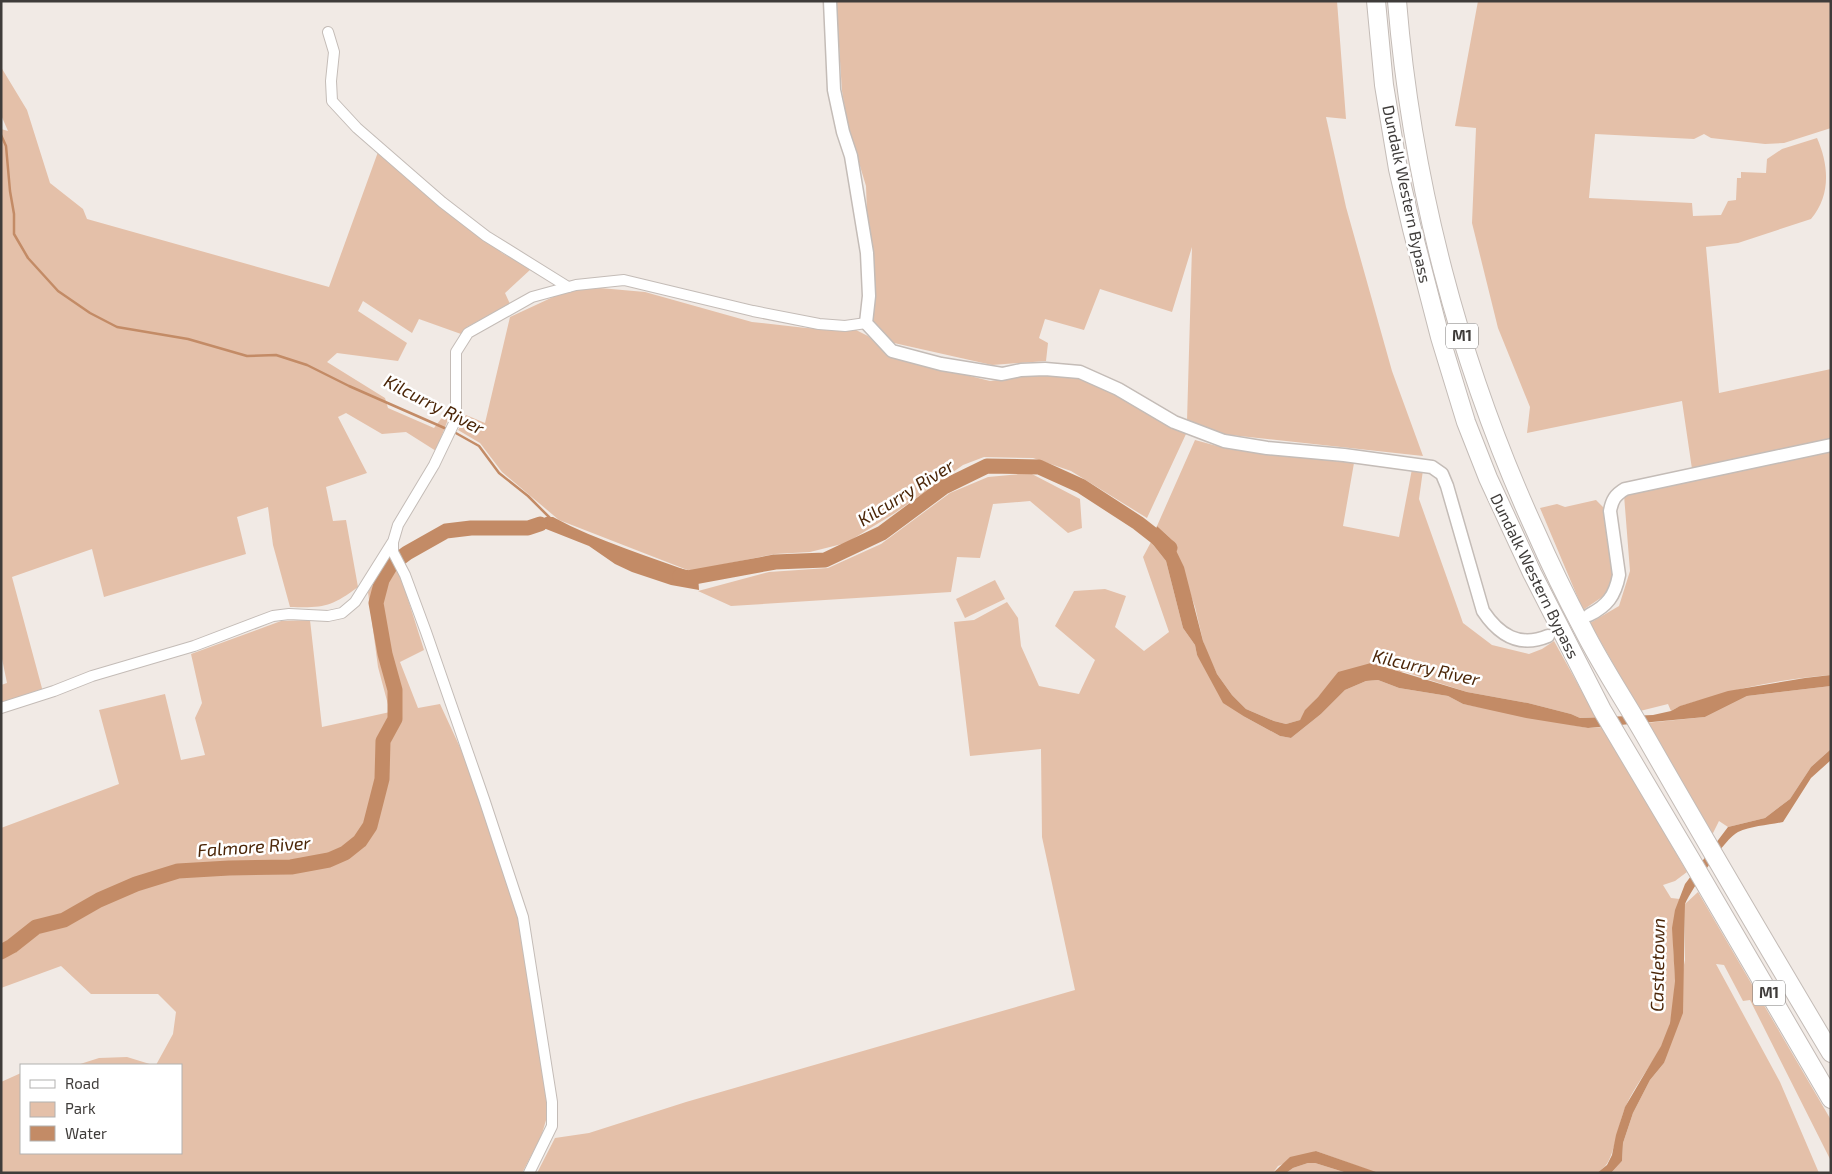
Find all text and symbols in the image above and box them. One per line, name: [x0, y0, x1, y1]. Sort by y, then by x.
street label: Dundalk Western Bypass: [1379, 103, 1436, 285]
road number: M1: [1446, 324, 1478, 348]
water label: Kilcurry River: [381, 370, 489, 439]
water label: Kilcurry River: [853, 453, 958, 530]
street label: Dundalk Western Bypass: [1487, 490, 1584, 661]
water label: Kilcurry River: [1371, 644, 1483, 690]
water label: Falmore River: [197, 831, 312, 861]
water label: Castletown: [1645, 918, 1669, 1012]
road number: M1: [1753, 980, 1785, 1006]
legend: [20, 1064, 182, 1154]
text: Road: [65, 1074, 100, 1092]
text: Park: [65, 1099, 96, 1117]
text: Water: [65, 1124, 107, 1142]

